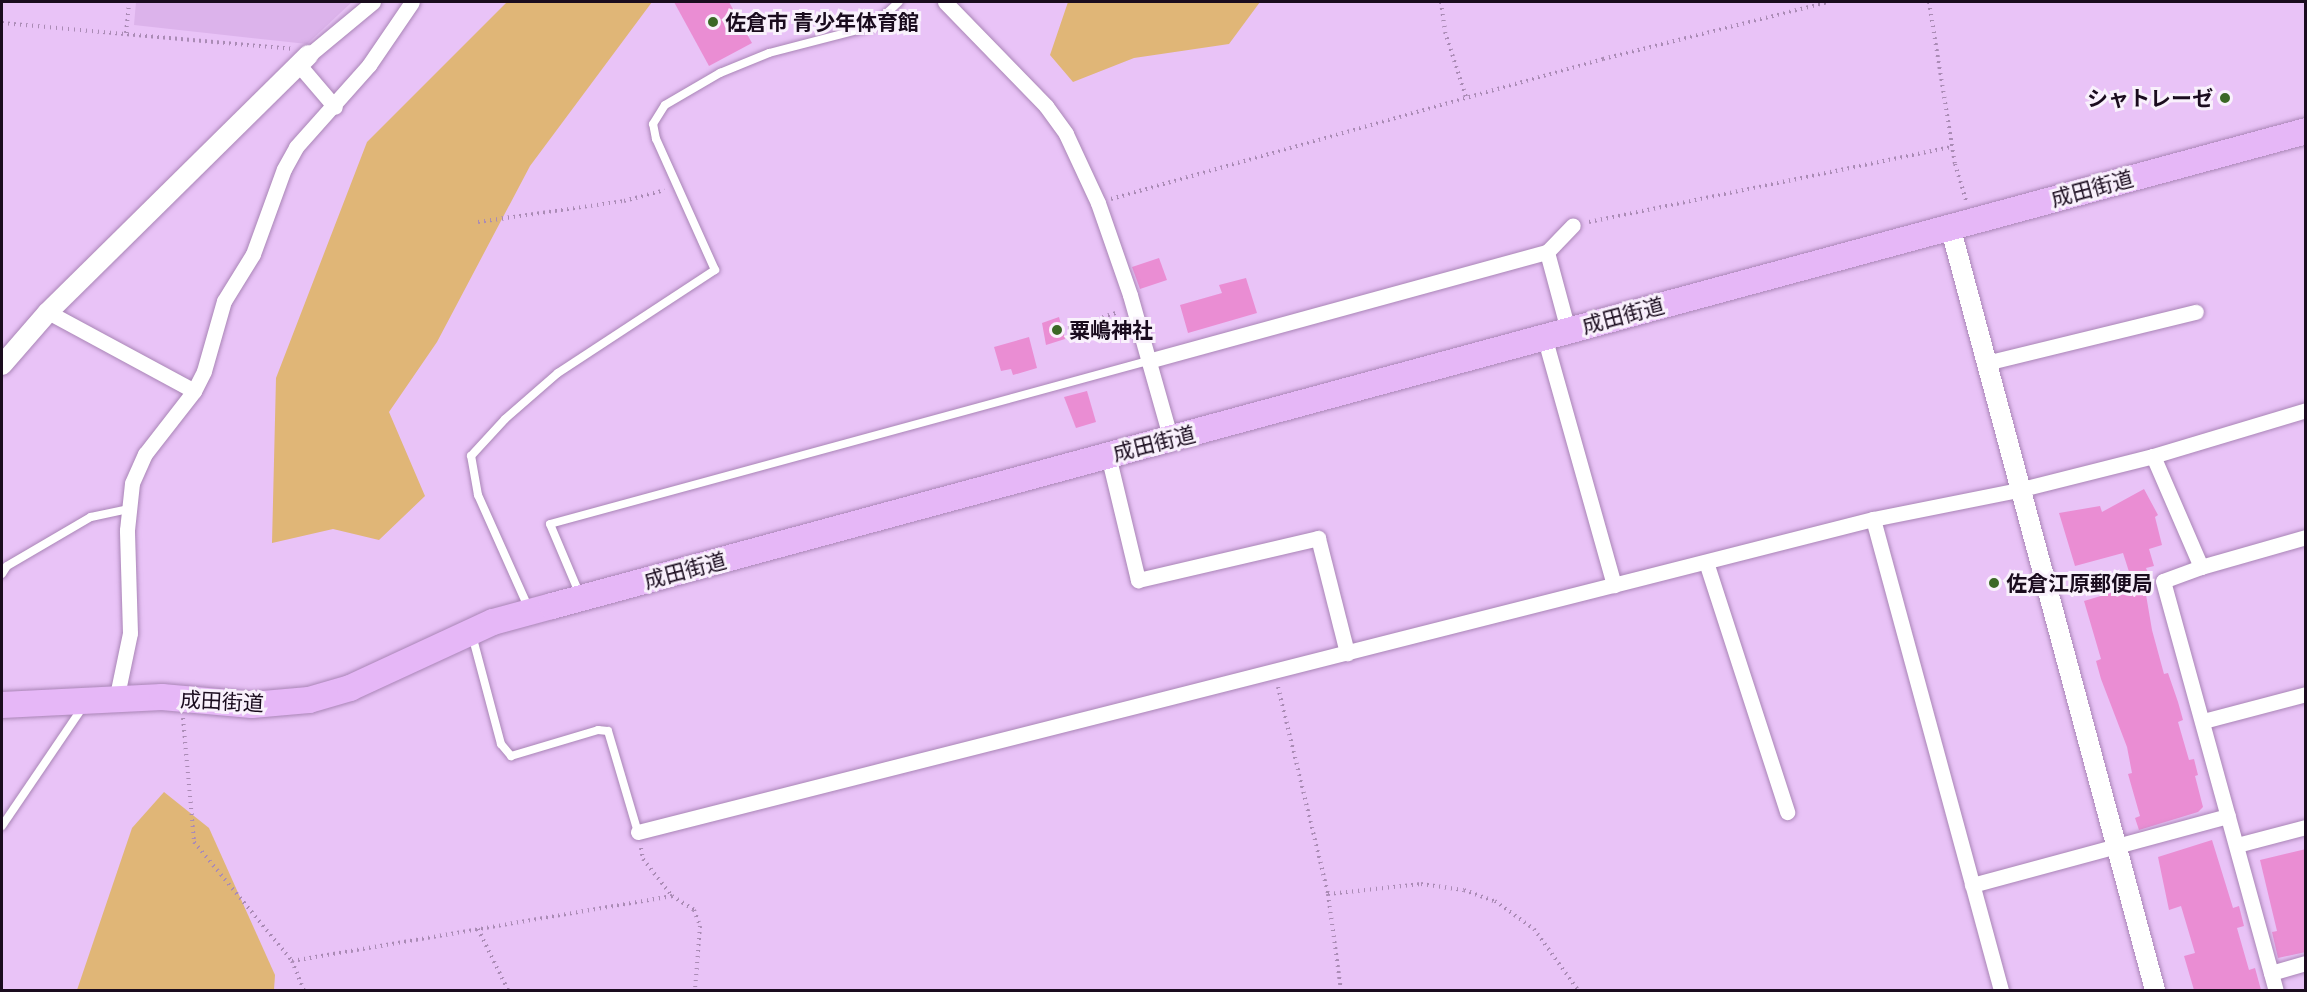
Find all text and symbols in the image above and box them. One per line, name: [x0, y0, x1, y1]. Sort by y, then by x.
place label: 佐倉市 青少年体育館: [725, 9, 919, 35]
marker: 佐倉市 青少年体育館: [706, 15, 720, 29]
place label: シャトレーゼ: [2087, 85, 2213, 111]
marker: シャトレーゼ: [2218, 91, 2232, 105]
street label: 成田街道: [2048, 165, 2136, 211]
street label: 成田街道: [1579, 292, 1667, 338]
place label: 粟嶋神社: [1069, 317, 1153, 343]
marker: 粟嶋神社: [1050, 323, 1064, 337]
street label: 成田街道: [1110, 421, 1198, 465]
street label: 成田街道: [641, 547, 729, 593]
place label: 佐倉江原郵便局: [2006, 570, 2153, 596]
marker: 佐倉江原郵便局: [1987, 576, 2001, 590]
street label: 成田街道: [179, 686, 265, 716]

